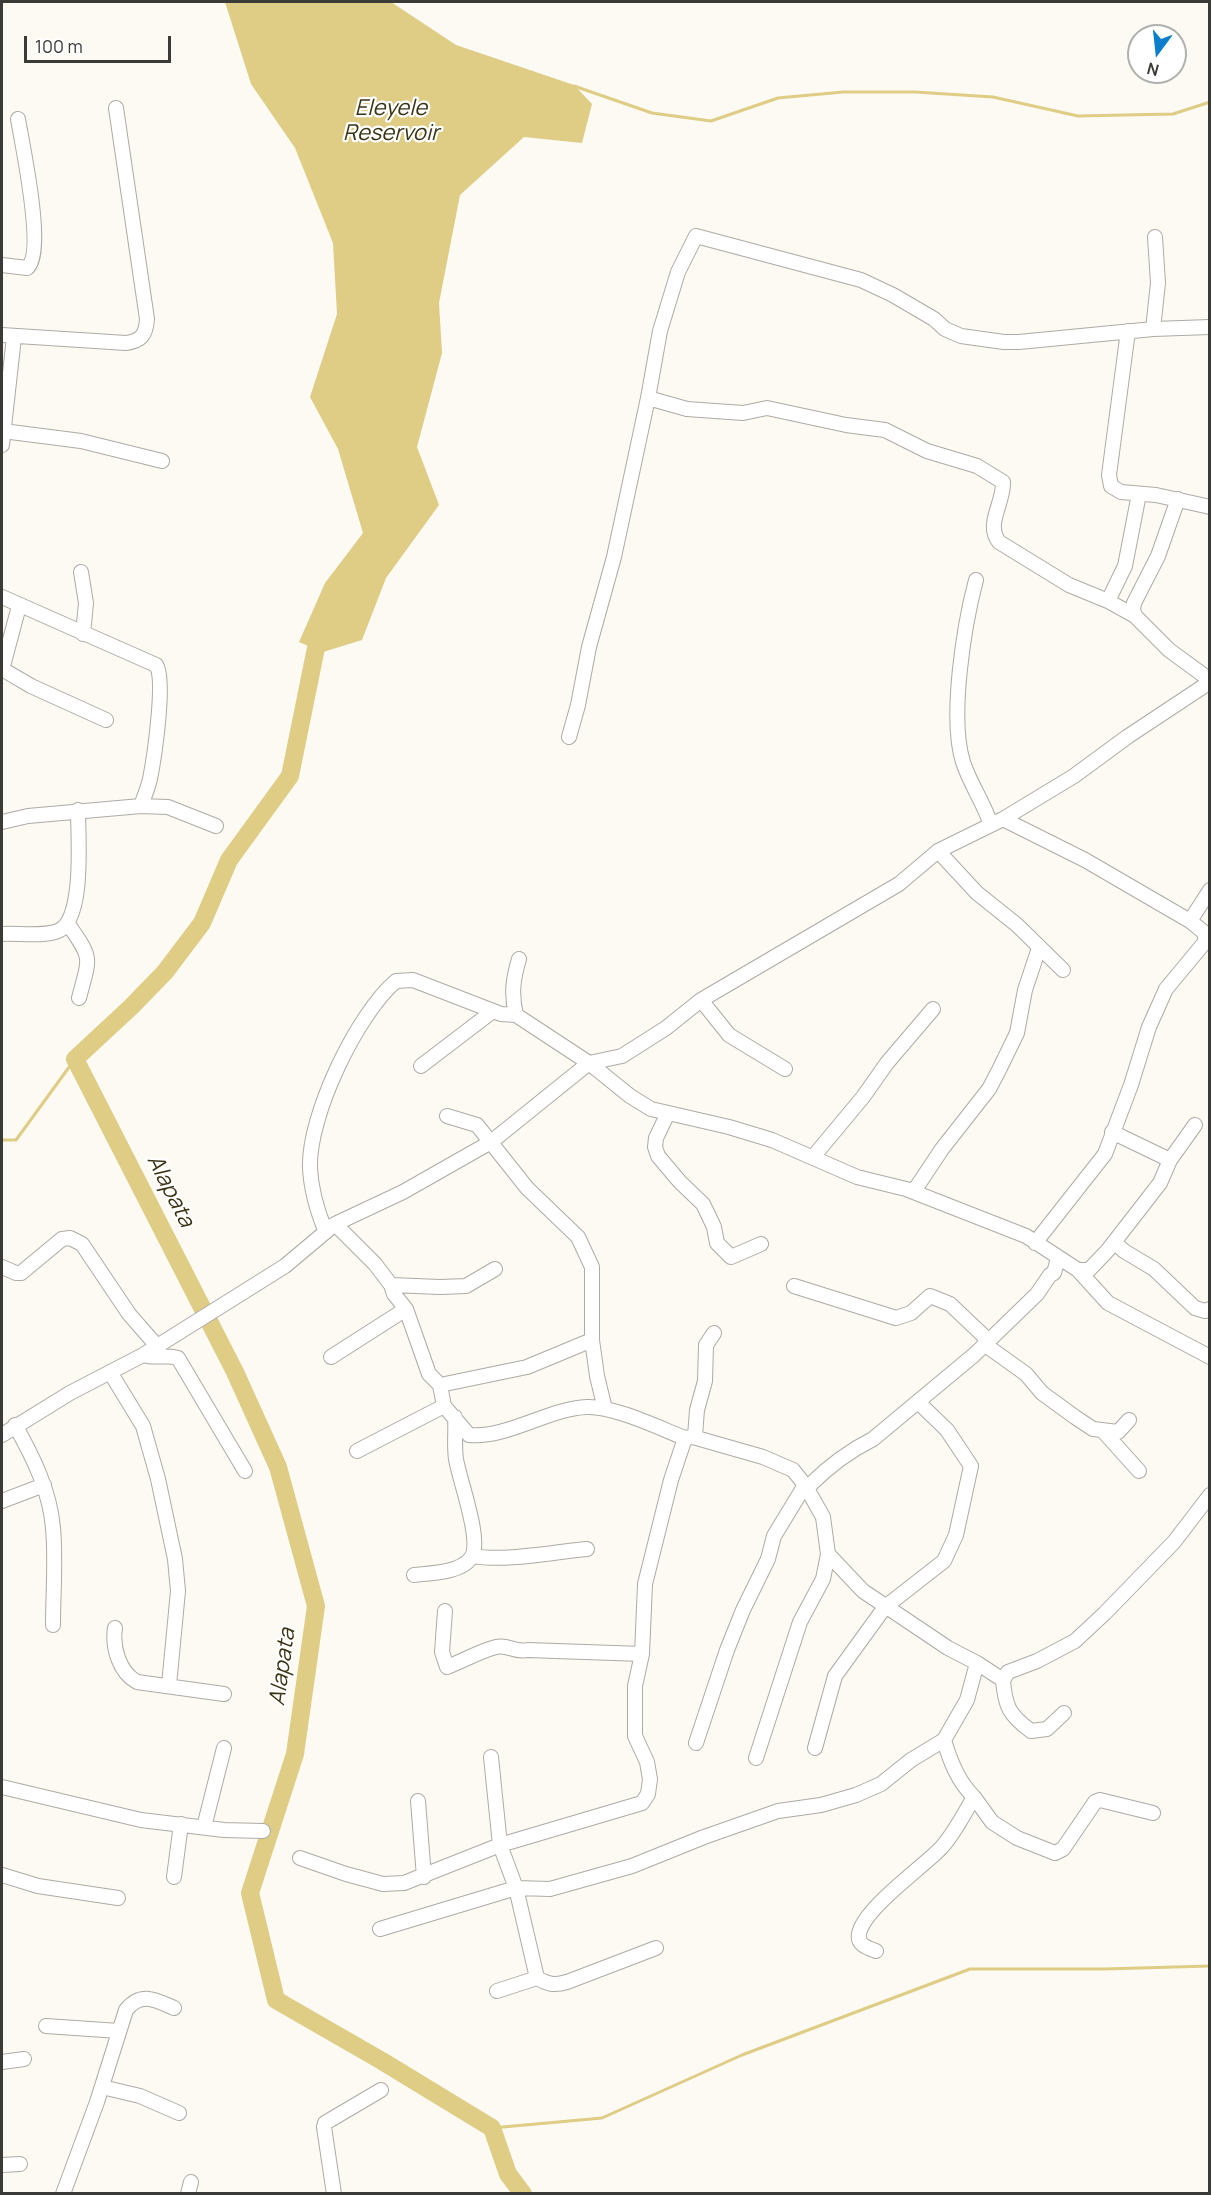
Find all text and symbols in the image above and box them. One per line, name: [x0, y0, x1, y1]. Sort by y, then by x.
scale bar: [27, 24, 174, 62]
north arrow: [1127, 24, 1187, 84]
text: 100 m: [35, 34, 83, 58]
text: N: [1144, 57, 1161, 82]
water label: Eleyele Reservoir: [343, 96, 439, 148]
water label: Alapata: [141, 1150, 199, 1232]
water label: Alapata: [265, 1627, 301, 1707]

